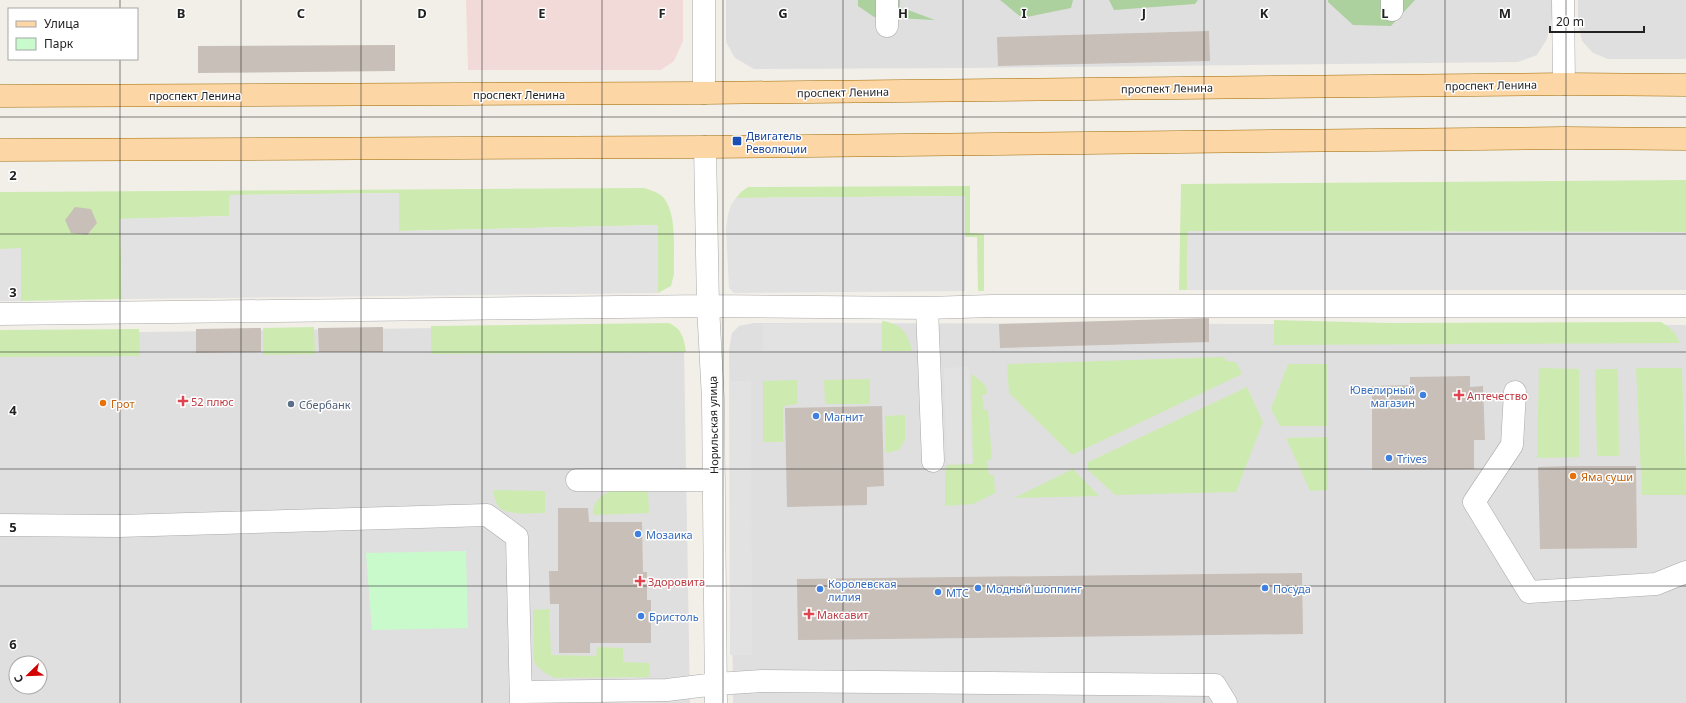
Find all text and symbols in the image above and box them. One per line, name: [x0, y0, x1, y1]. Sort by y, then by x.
text: B: [177, 4, 185, 22]
text: C: [297, 4, 305, 22]
text: D: [417, 4, 427, 22]
text: E: [538, 4, 546, 22]
text: F: [658, 4, 666, 22]
text: G: [778, 4, 788, 22]
text: H: [898, 4, 908, 22]
text: I: [1021, 4, 1027, 22]
text: J: [1141, 4, 1146, 22]
text: K: [1260, 4, 1269, 22]
text: L: [1381, 4, 1389, 22]
text: M: [1499, 4, 1511, 22]
legend: [8, 8, 138, 60]
scale bar: [1550, 8, 1644, 34]
text: 20 m: [1556, 13, 1584, 30]
text: Улица: [44, 15, 79, 32]
text: Парк: [44, 35, 74, 52]
street label: проспект Ленина: [1445, 77, 1537, 93]
street label: проспект Ленина: [1121, 80, 1213, 96]
street label: проспект Ленина: [797, 84, 889, 100]
street label: проспект Ленина: [473, 87, 565, 102]
street label: проспект Ленина: [149, 88, 241, 103]
place label: Двигатель Революции: [746, 128, 807, 156]
marker: Двигатель Революции: [731, 135, 743, 147]
text: 2: [9, 166, 17, 184]
text: 3: [9, 283, 17, 301]
street label: Норильская улица: [705, 376, 721, 474]
place label: Ювелирный магазин: [1350, 382, 1415, 410]
place label: Аптечество: [1467, 388, 1527, 403]
marker: Ювелирный магазин: [1418, 390, 1428, 400]
marker: Аптечество: [1454, 390, 1464, 400]
place label: 52 плюс: [191, 394, 234, 409]
place label: Грот: [111, 396, 135, 411]
marker: 52 плюс: [178, 396, 188, 406]
place label: Сбербанк: [299, 397, 351, 412]
marker: Грот: [98, 398, 108, 408]
marker: Сбербанк: [286, 399, 296, 409]
text: 4: [9, 401, 17, 419]
place label: Магнит: [824, 409, 864, 424]
marker: Магнит: [811, 411, 821, 421]
place label: Trives: [1397, 451, 1427, 466]
marker: Trives: [1384, 453, 1394, 463]
place label: Яма суши: [1581, 469, 1633, 484]
marker: Яма суши: [1568, 471, 1578, 481]
text: 5: [9, 518, 17, 536]
place label: Мозаика: [646, 527, 693, 542]
marker: Мозаика: [633, 529, 643, 539]
place label: Здоровита: [648, 574, 705, 589]
marker: Здоровита: [635, 576, 645, 586]
place label: Королевская лилия: [828, 576, 897, 604]
place label: Модный шоппинг: [986, 581, 1082, 596]
place label: Посуда: [1273, 581, 1311, 596]
marker: Модный шоппинг: [973, 583, 983, 593]
marker: Посуда: [1260, 583, 1270, 593]
marker: Королевская лилия: [815, 584, 825, 594]
place label: МТС: [946, 585, 969, 600]
marker: МТС: [933, 587, 943, 597]
place label: Максавит: [817, 607, 868, 622]
place label: Бристоль: [649, 609, 699, 624]
marker: Максавит: [804, 609, 814, 619]
marker: Бристоль: [636, 611, 646, 621]
text: 6: [9, 635, 17, 653]
north arrow: [8, 655, 48, 695]
text: С: [10, 673, 27, 685]

